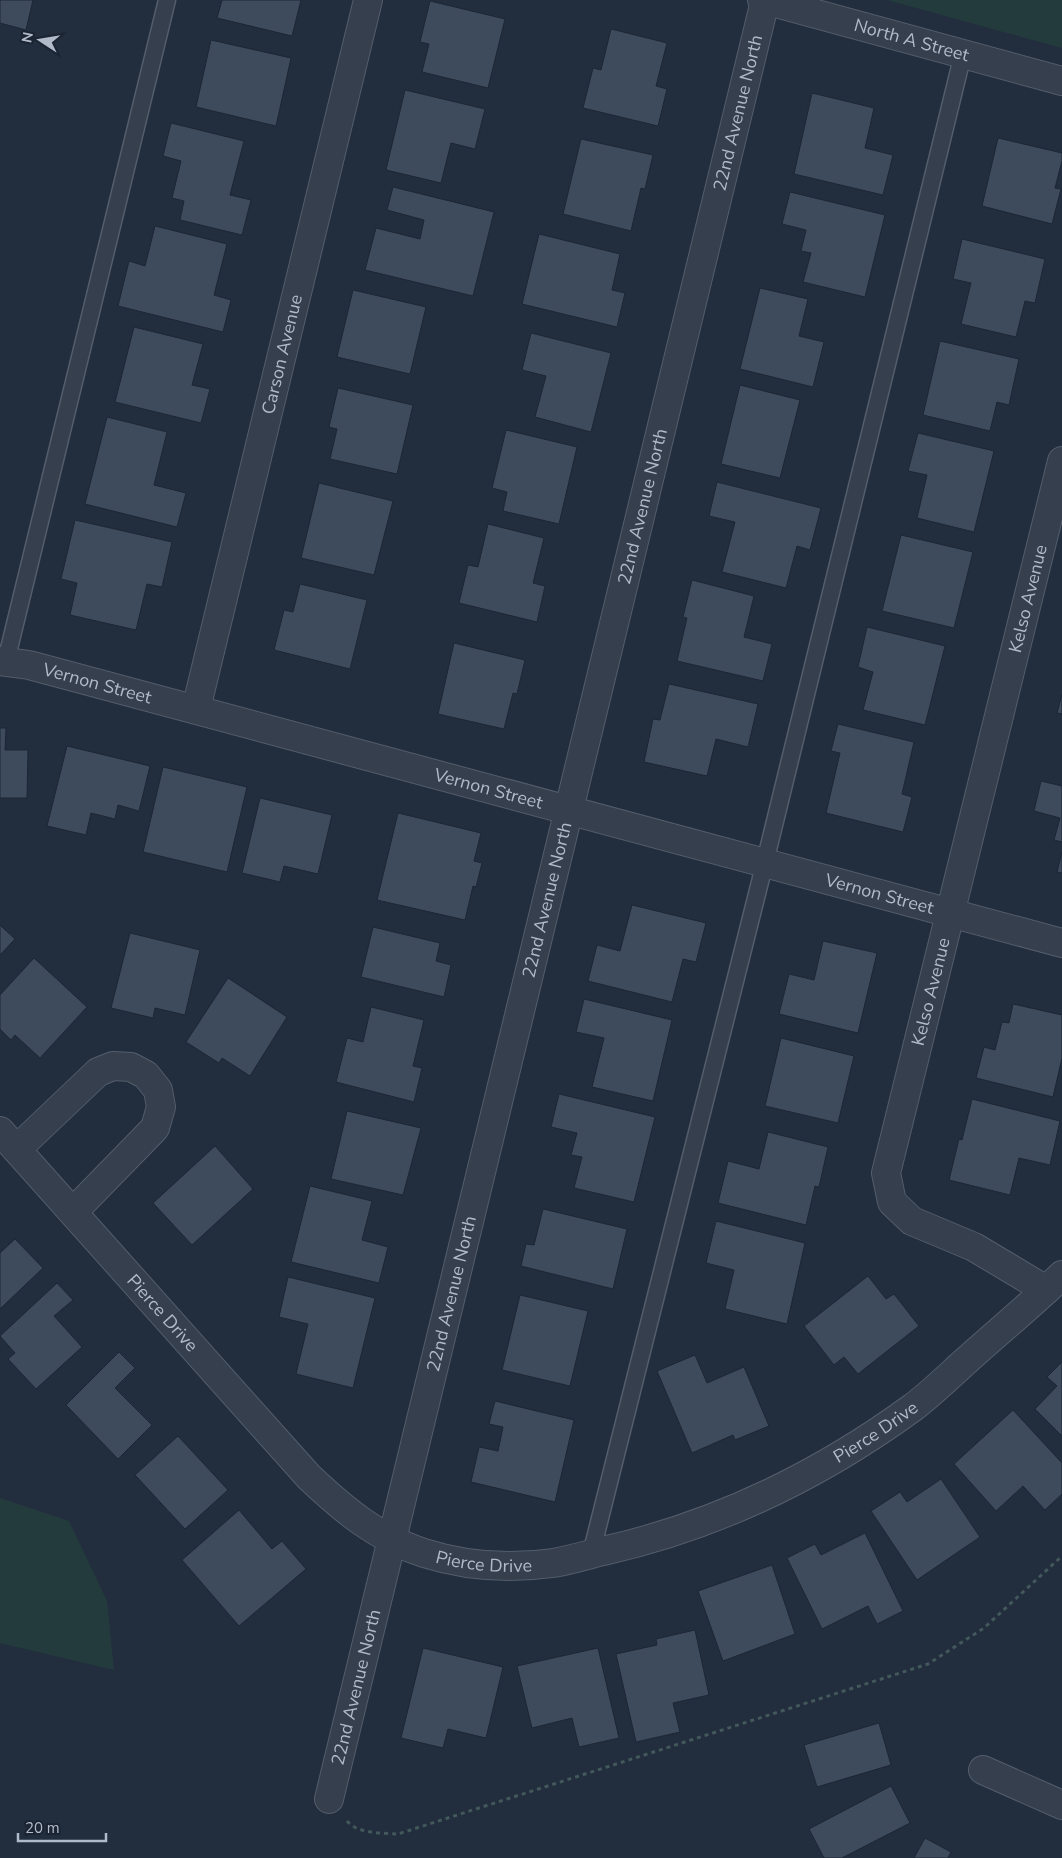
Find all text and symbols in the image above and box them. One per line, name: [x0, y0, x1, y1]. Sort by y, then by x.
street label: North A Street: [851, 13, 973, 67]
north arrow: [15, 15, 65, 65]
text: N: [17, 30, 38, 45]
street label: 22nd Avenue North: [707, 32, 768, 193]
street label: Carson Avenue: [256, 292, 308, 417]
street label: 22nd Avenue North: [612, 426, 673, 587]
street label: Kelso Avenue: [1003, 542, 1053, 655]
street label: Vernon Street: [39, 657, 155, 710]
street label: Vernon Street: [430, 762, 546, 815]
street label: 22nd Avenue North: [517, 820, 577, 981]
street label: Vernon Street: [821, 868, 937, 920]
street label: Kelso Avenue: [906, 935, 956, 1048]
street label: 22nd Avenue North: [421, 1213, 482, 1374]
street label: Pierce Drive: [121, 1269, 204, 1357]
street label: Pierce Drive: [829, 1396, 923, 1469]
street label: Pierce Drive: [433, 1545, 533, 1578]
street label: 22nd Avenue North: [326, 1607, 387, 1768]
scale bar: [18, 1810, 105, 1842]
text: 20 m: [25, 1818, 60, 1838]

